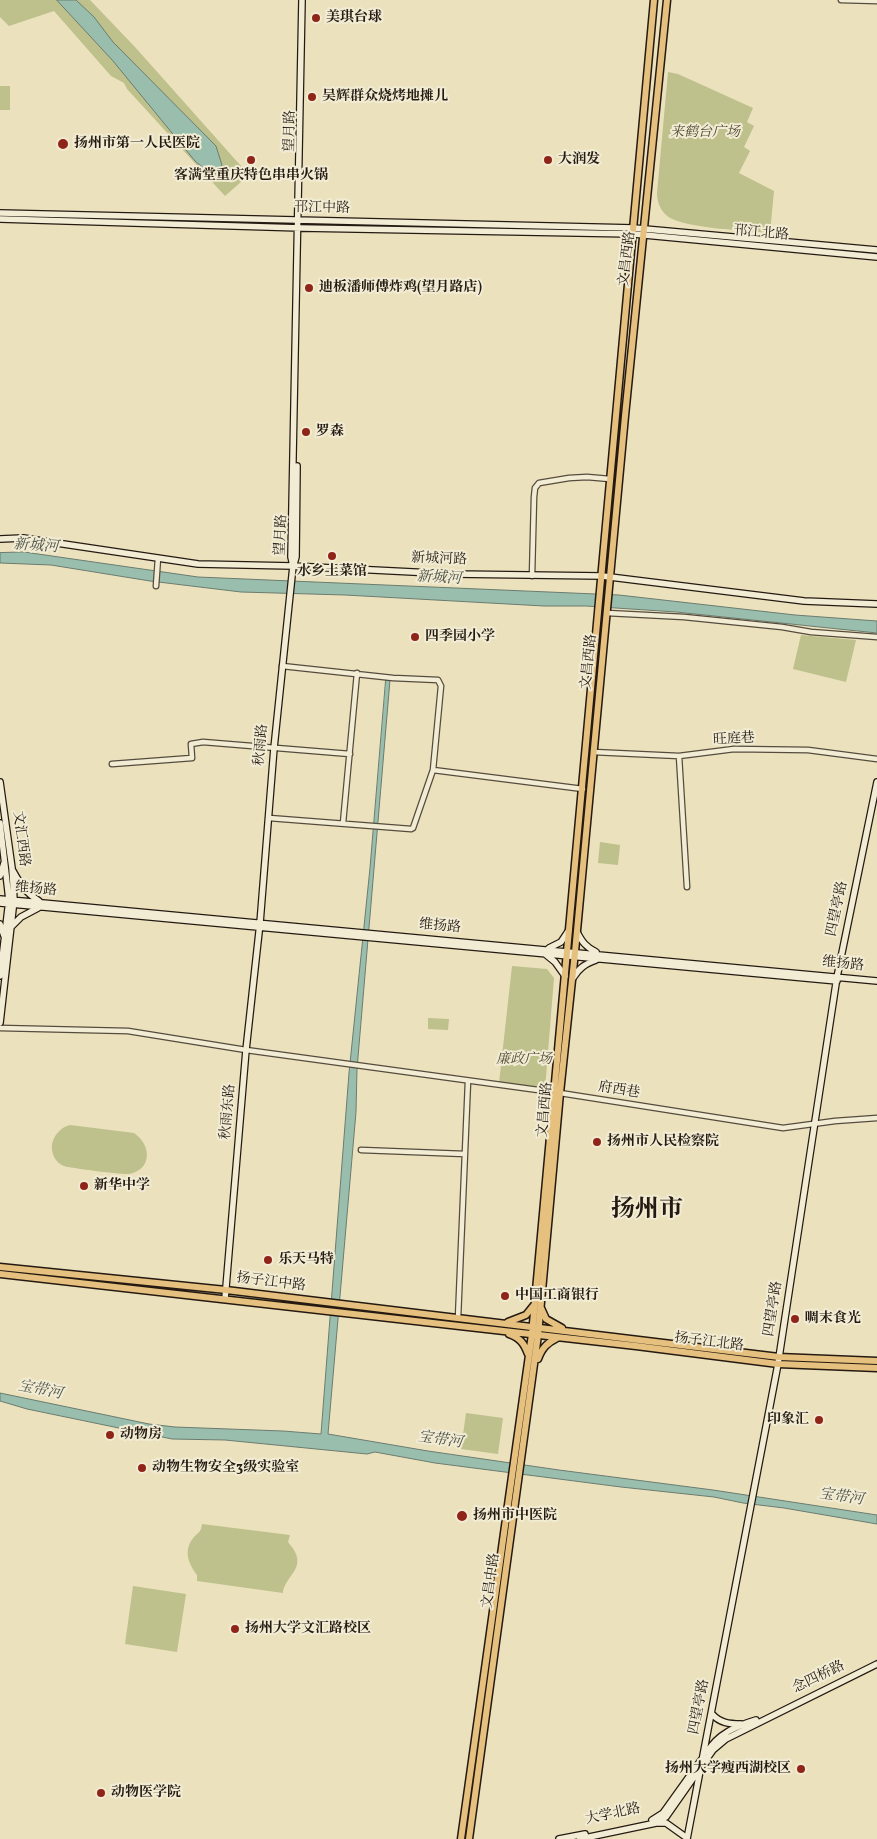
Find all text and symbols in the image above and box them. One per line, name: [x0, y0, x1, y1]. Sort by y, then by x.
place label: 美琪台球: [326, 10, 382, 26]
marker: 美琪台球: [310, 12, 322, 24]
place label: 吴辉群众烧烤地摊儿: [322, 89, 448, 105]
marker: 吴辉群众烧烤地摊儿: [306, 91, 318, 103]
street label: 望月路: [282, 110, 300, 152]
park label: 来鹤台广场: [670, 125, 740, 141]
place label: 扬州市第一人民医院: [74, 136, 200, 152]
marker: 扬州市第一人民医院: [56, 137, 70, 151]
place label: 大润发: [558, 152, 600, 168]
marker: 客满堂重庆特色串串火锅: [245, 154, 257, 166]
marker: 大润发: [542, 154, 554, 166]
place label: 客满堂重庆特色串串火锅: [174, 168, 328, 184]
street label: 邗江中路: [294, 200, 350, 218]
street label: 邗江北路: [732, 223, 790, 245]
street label: 文昌西路: [616, 230, 640, 288]
place label: 迪板潘师傅炸鸡(望月路店): [319, 280, 482, 296]
marker: 迪板潘师傅炸鸡(望月路店): [303, 282, 315, 294]
place label: 罗森: [316, 424, 344, 440]
marker: 罗森: [300, 426, 312, 438]
street label: 望月路: [273, 514, 291, 556]
water label: 新城河: [13, 536, 59, 558]
marker: 水乡土菜馆: [326, 550, 338, 562]
street label: 新城河路: [411, 551, 467, 569]
place label: 水乡土菜馆: [297, 564, 367, 580]
water label: 新城河: [416, 569, 462, 589]
place label: 四季园小学: [425, 629, 495, 645]
marker: 四季园小学: [409, 631, 421, 643]
street label: 文昌西路: [579, 633, 601, 691]
street label: 秋雨路: [252, 723, 272, 767]
street label: 旺庭巷: [713, 731, 755, 749]
street label: 文汇西路: [8, 810, 32, 868]
street label: 维扬路: [14, 880, 58, 900]
street label: 四望亭路: [824, 880, 852, 938]
street label: 维扬路: [418, 917, 462, 937]
street label: 维扬路: [821, 954, 865, 976]
park label: 廉政广场: [496, 1052, 552, 1068]
street label: 府西巷: [597, 1079, 641, 1103]
street label: 文昌西路: [535, 1081, 557, 1139]
street label: 秋雨东路: [218, 1083, 240, 1141]
place label: 扬州市人民检察院: [607, 1134, 719, 1150]
marker: 扬州市人民检察院: [591, 1136, 603, 1148]
place label: 新华中学: [94, 1178, 150, 1194]
marker: 新华中学: [78, 1180, 90, 1192]
district label: 扬州市: [611, 1198, 683, 1226]
place label: 乐天马特: [278, 1252, 334, 1268]
marker: 乐天马特: [262, 1254, 274, 1266]
street label: 扬子江中路: [235, 1270, 307, 1296]
street label: 四望亭路: [761, 1280, 787, 1338]
place label: 中国工商银行: [515, 1288, 599, 1304]
marker: 中国工商银行: [499, 1290, 511, 1302]
place label: 啁末食光: [805, 1311, 861, 1327]
marker: 啁末食光: [789, 1313, 801, 1325]
street label: 扬子江北路: [673, 1330, 745, 1356]
water label: 宝带河: [16, 1378, 64, 1404]
place label: 印象汇: [767, 1412, 809, 1428]
marker: 印象汇: [813, 1414, 825, 1426]
place label: 动物房: [120, 1427, 162, 1443]
marker: 动物房: [104, 1429, 116, 1441]
water label: 宝带河: [416, 1429, 464, 1453]
place label: 动物生物安全3级实验室: [152, 1460, 299, 1476]
marker: 动物生物安全3级实验室: [136, 1462, 148, 1474]
water label: 宝带河: [817, 1486, 865, 1510]
place label: 扬州市中医院: [473, 1508, 557, 1524]
marker: 扬州市中医院: [455, 1509, 469, 1523]
street label: 文昌中路: [480, 1552, 504, 1610]
place label: 扬州大学文汇路校区: [245, 1621, 371, 1637]
marker: 扬州大学文汇路校区: [229, 1623, 241, 1635]
street label: 念四桥路: [790, 1658, 848, 1698]
street label: 四望亭路: [686, 1678, 714, 1736]
place label: 扬州大学瘦西湖校区: [665, 1761, 791, 1777]
marker: 扬州大学瘦西湖校区: [795, 1763, 807, 1775]
place label: 动物医学院: [111, 1785, 181, 1801]
marker: 动物医学院: [95, 1787, 107, 1799]
street label: 大学北路: [584, 1801, 642, 1829]

